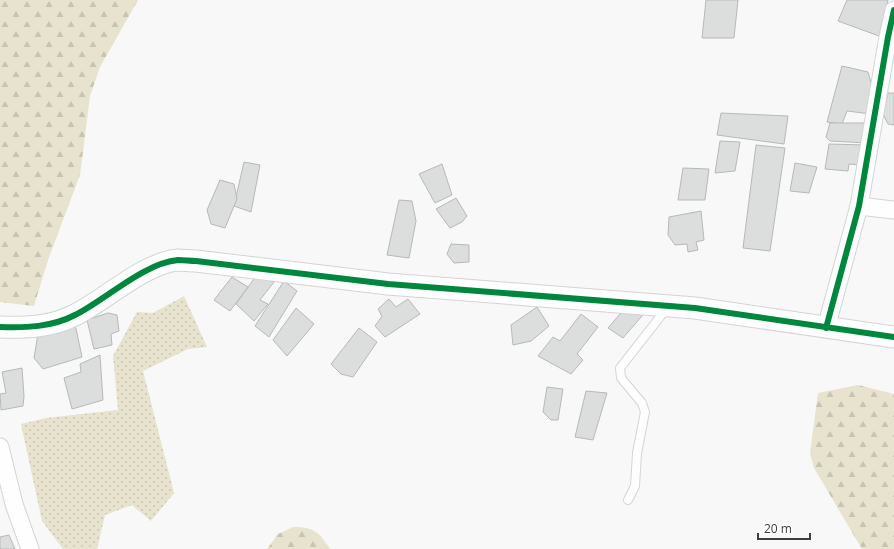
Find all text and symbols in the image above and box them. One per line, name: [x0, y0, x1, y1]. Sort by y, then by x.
scale bar: [758, 515, 810, 541]
text: 20 m: [764, 520, 792, 537]

